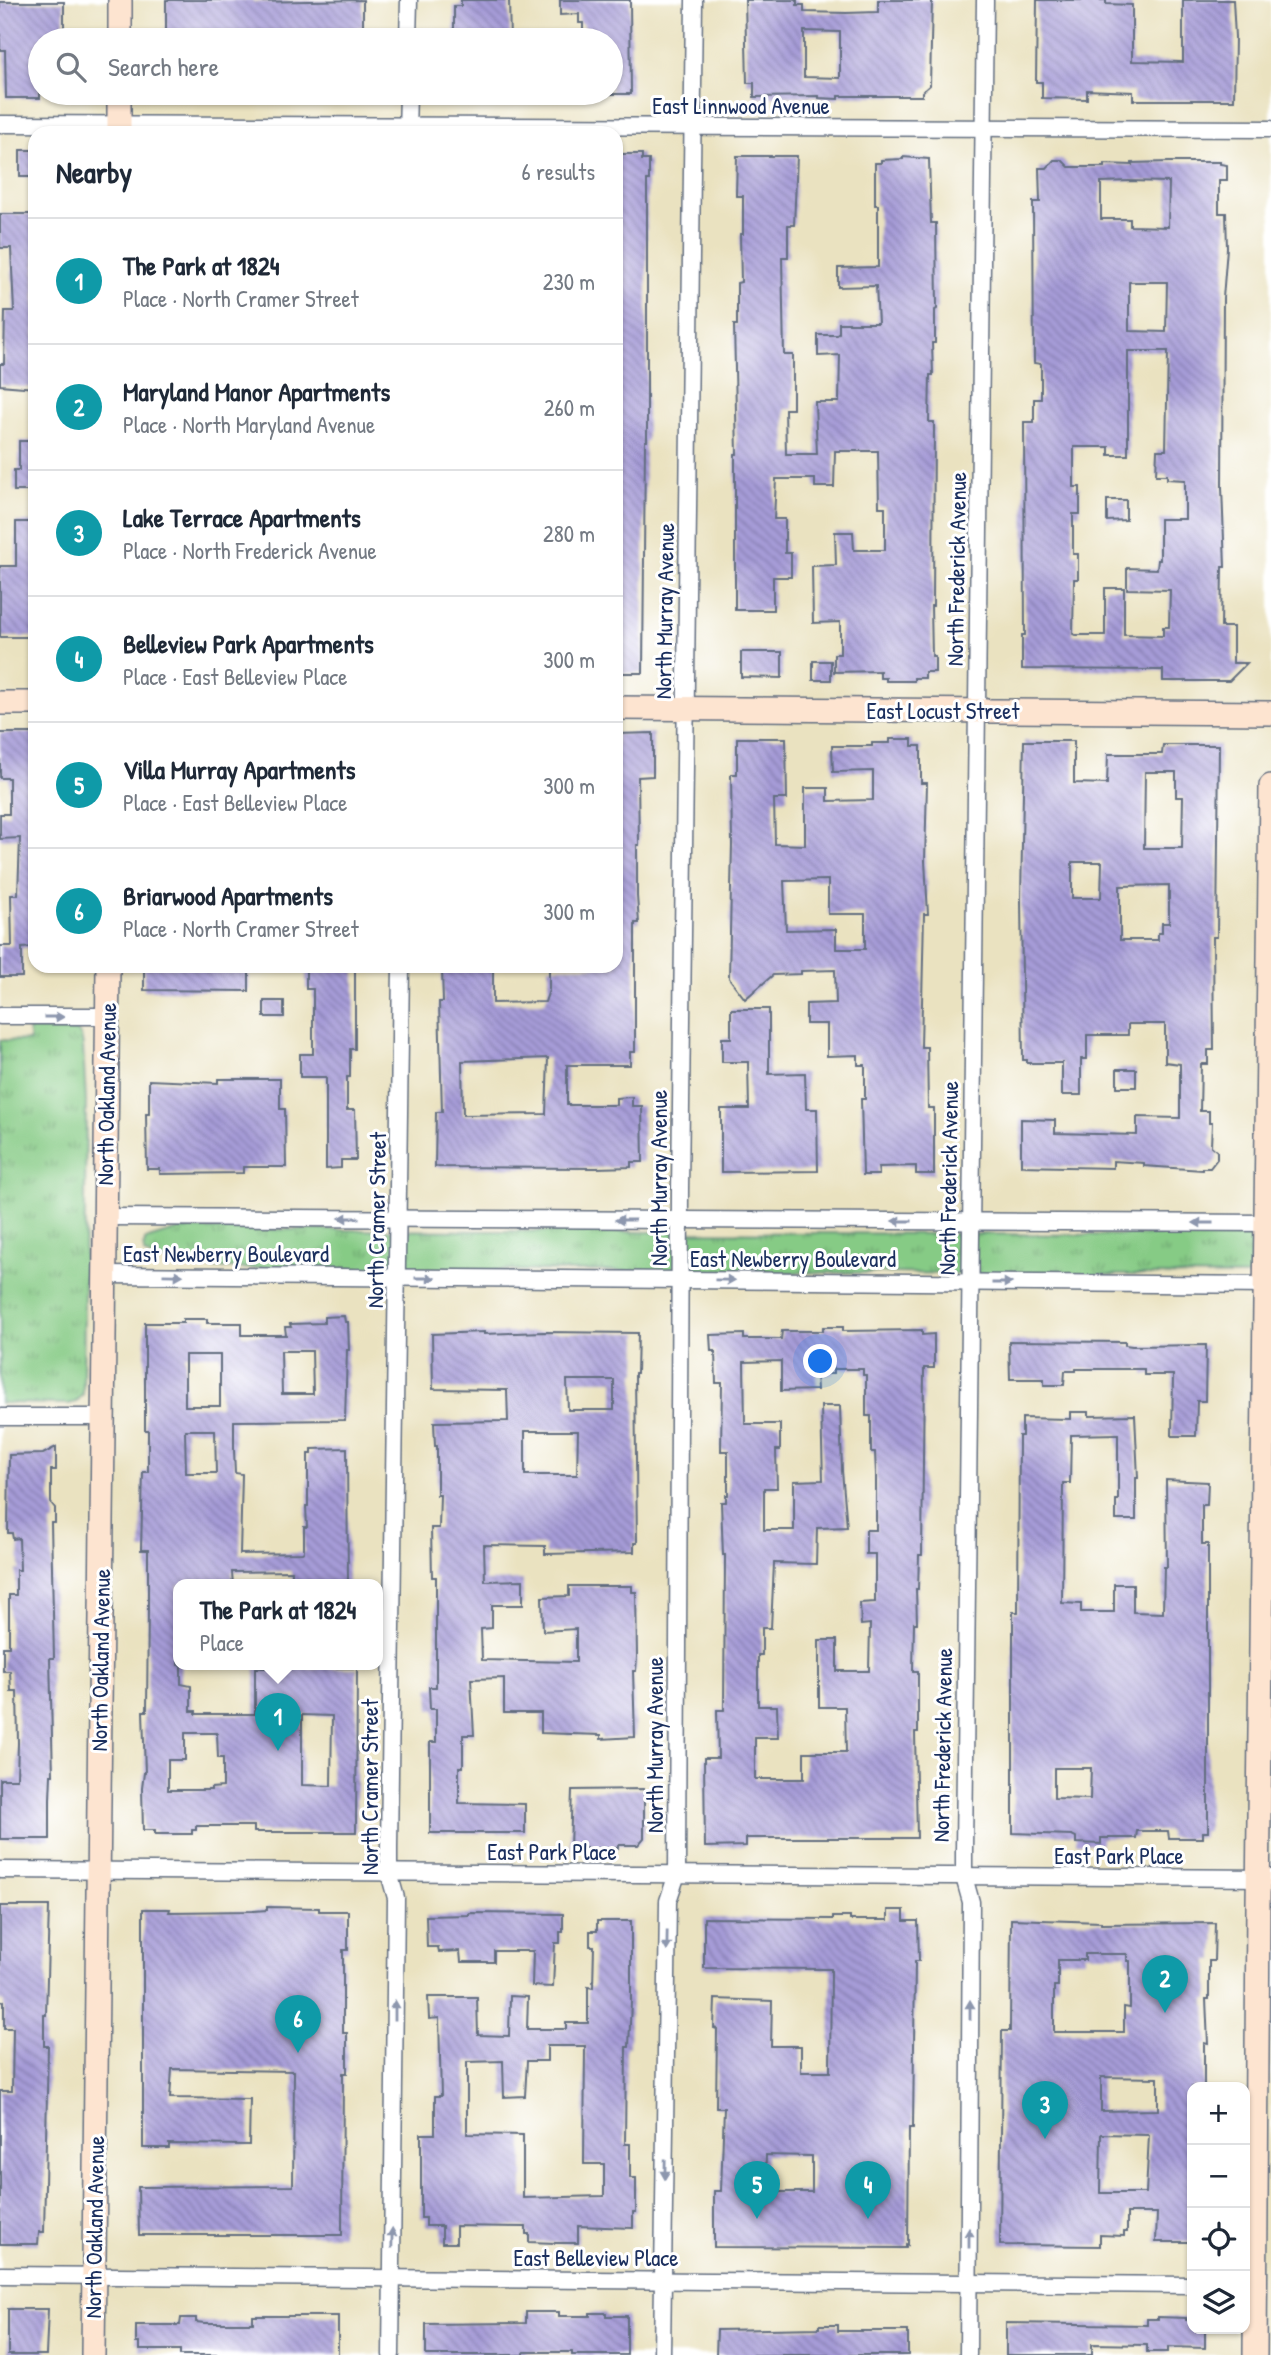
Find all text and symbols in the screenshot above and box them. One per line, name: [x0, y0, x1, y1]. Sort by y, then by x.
search box: [28, 28, 623, 105]
icon: search: [52, 48, 90, 86]
text: Search here: [108, 49, 219, 84]
street label: East Linnwood Avenue: [652, 90, 830, 121]
text: Nearby: [56, 152, 132, 192]
text: 6 results: [522, 156, 595, 187]
text: The Park at 1824: [123, 248, 280, 283]
text: 1: [75, 266, 83, 297]
text: 230 m: [543, 266, 595, 297]
text: Place · North Cramer Street: [123, 283, 359, 314]
text: Maryland Manor Apartments: [123, 374, 390, 409]
text: 2: [74, 392, 84, 423]
text: 260 m: [544, 392, 595, 423]
text: Place · North Maryland Avenue: [123, 409, 375, 440]
street label: North Frederick Avenue: [939, 472, 973, 666]
text: Lake Terrace Apartments: [123, 500, 361, 535]
text: 3: [74, 518, 84, 549]
text: 280 m: [543, 518, 595, 549]
street label: North Murray Avenue: [647, 523, 681, 699]
text: Place · North Frederick Avenue: [123, 535, 377, 566]
text: Belleview Park Apartments: [123, 626, 374, 661]
text: 4: [75, 644, 83, 675]
text: 300 m: [543, 644, 595, 675]
text: Place · East Belleview Place: [123, 661, 347, 692]
street label: East Locust Street: [867, 695, 1020, 726]
text: Villa Murray Apartments: [123, 752, 356, 787]
text: 5: [74, 770, 84, 801]
text: 300 m: [543, 770, 595, 801]
text: Place · East Belleview Place: [123, 787, 347, 818]
text: Briarwood Apartments: [123, 878, 333, 913]
text: 6: [74, 896, 84, 927]
text: 300 m: [543, 896, 595, 927]
text: Place · North Cramer Street: [123, 913, 359, 944]
street label: North Oakland Avenue: [89, 1002, 123, 1186]
one-way arrow: [43, 1011, 65, 1022]
street label: North Frederick Avenue: [931, 1081, 965, 1275]
street label: North Murray Avenue: [643, 1090, 674, 1266]
street label: North Cramer Street: [359, 1131, 393, 1308]
one-way arrow: [338, 1212, 360, 1224]
one-way arrow: [614, 1214, 636, 1226]
one-way arrow: [891, 1215, 913, 1227]
one-way arrow: [1192, 1217, 1214, 1229]
street label: East Newberry Boulevard: [123, 1238, 329, 1269]
street label: East Newberry Boulevard: [690, 1243, 896, 1274]
one-way arrow: [162, 1269, 184, 1281]
one-way arrow: [414, 1272, 436, 1283]
one-way arrow: [715, 1274, 737, 1286]
one-way arrow: [991, 1277, 1013, 1289]
your location: [803, 1344, 837, 1378]
street label: North Oakland Avenue: [83, 1568, 117, 1752]
popup: [173, 1579, 383, 1670]
text: The Park at 1824: [200, 1592, 356, 1627]
text: Place: [200, 1627, 244, 1658]
street label: North Frederick Avenue: [925, 1648, 959, 1842]
street label: North Murray Avenue: [639, 1657, 670, 1833]
pin: 1: [255, 1693, 301, 1751]
street label: North Cramer Street: [354, 1698, 385, 1875]
street label: East Park Place: [487, 1836, 617, 1867]
street label: East Park Place: [1054, 1840, 1184, 1871]
one-way arrow: [662, 1930, 673, 1952]
pin: 2: [1142, 1955, 1188, 2013]
pin: 6: [275, 1995, 321, 2053]
one-way arrow: [389, 1999, 401, 2021]
one-way arrow: [964, 1999, 976, 2021]
pin: 3: [1022, 2081, 1068, 2139]
map controls: [1187, 2082, 1250, 2334]
button: +: [1187, 2082, 1250, 2145]
street label: North Oakland Avenue: [77, 2135, 111, 2319]
button: −: [1187, 2145, 1250, 2208]
one-way arrow: [659, 2158, 671, 2180]
pin: 5: [734, 2161, 780, 2219]
pin: 4: [845, 2161, 891, 2219]
button: locate: [1187, 2208, 1250, 2271]
one-way arrow: [386, 2227, 398, 2249]
one-way arrow: [963, 2227, 975, 2249]
street label: East Belleview Place: [514, 2242, 678, 2273]
button: layers: [1187, 2271, 1250, 2334]

